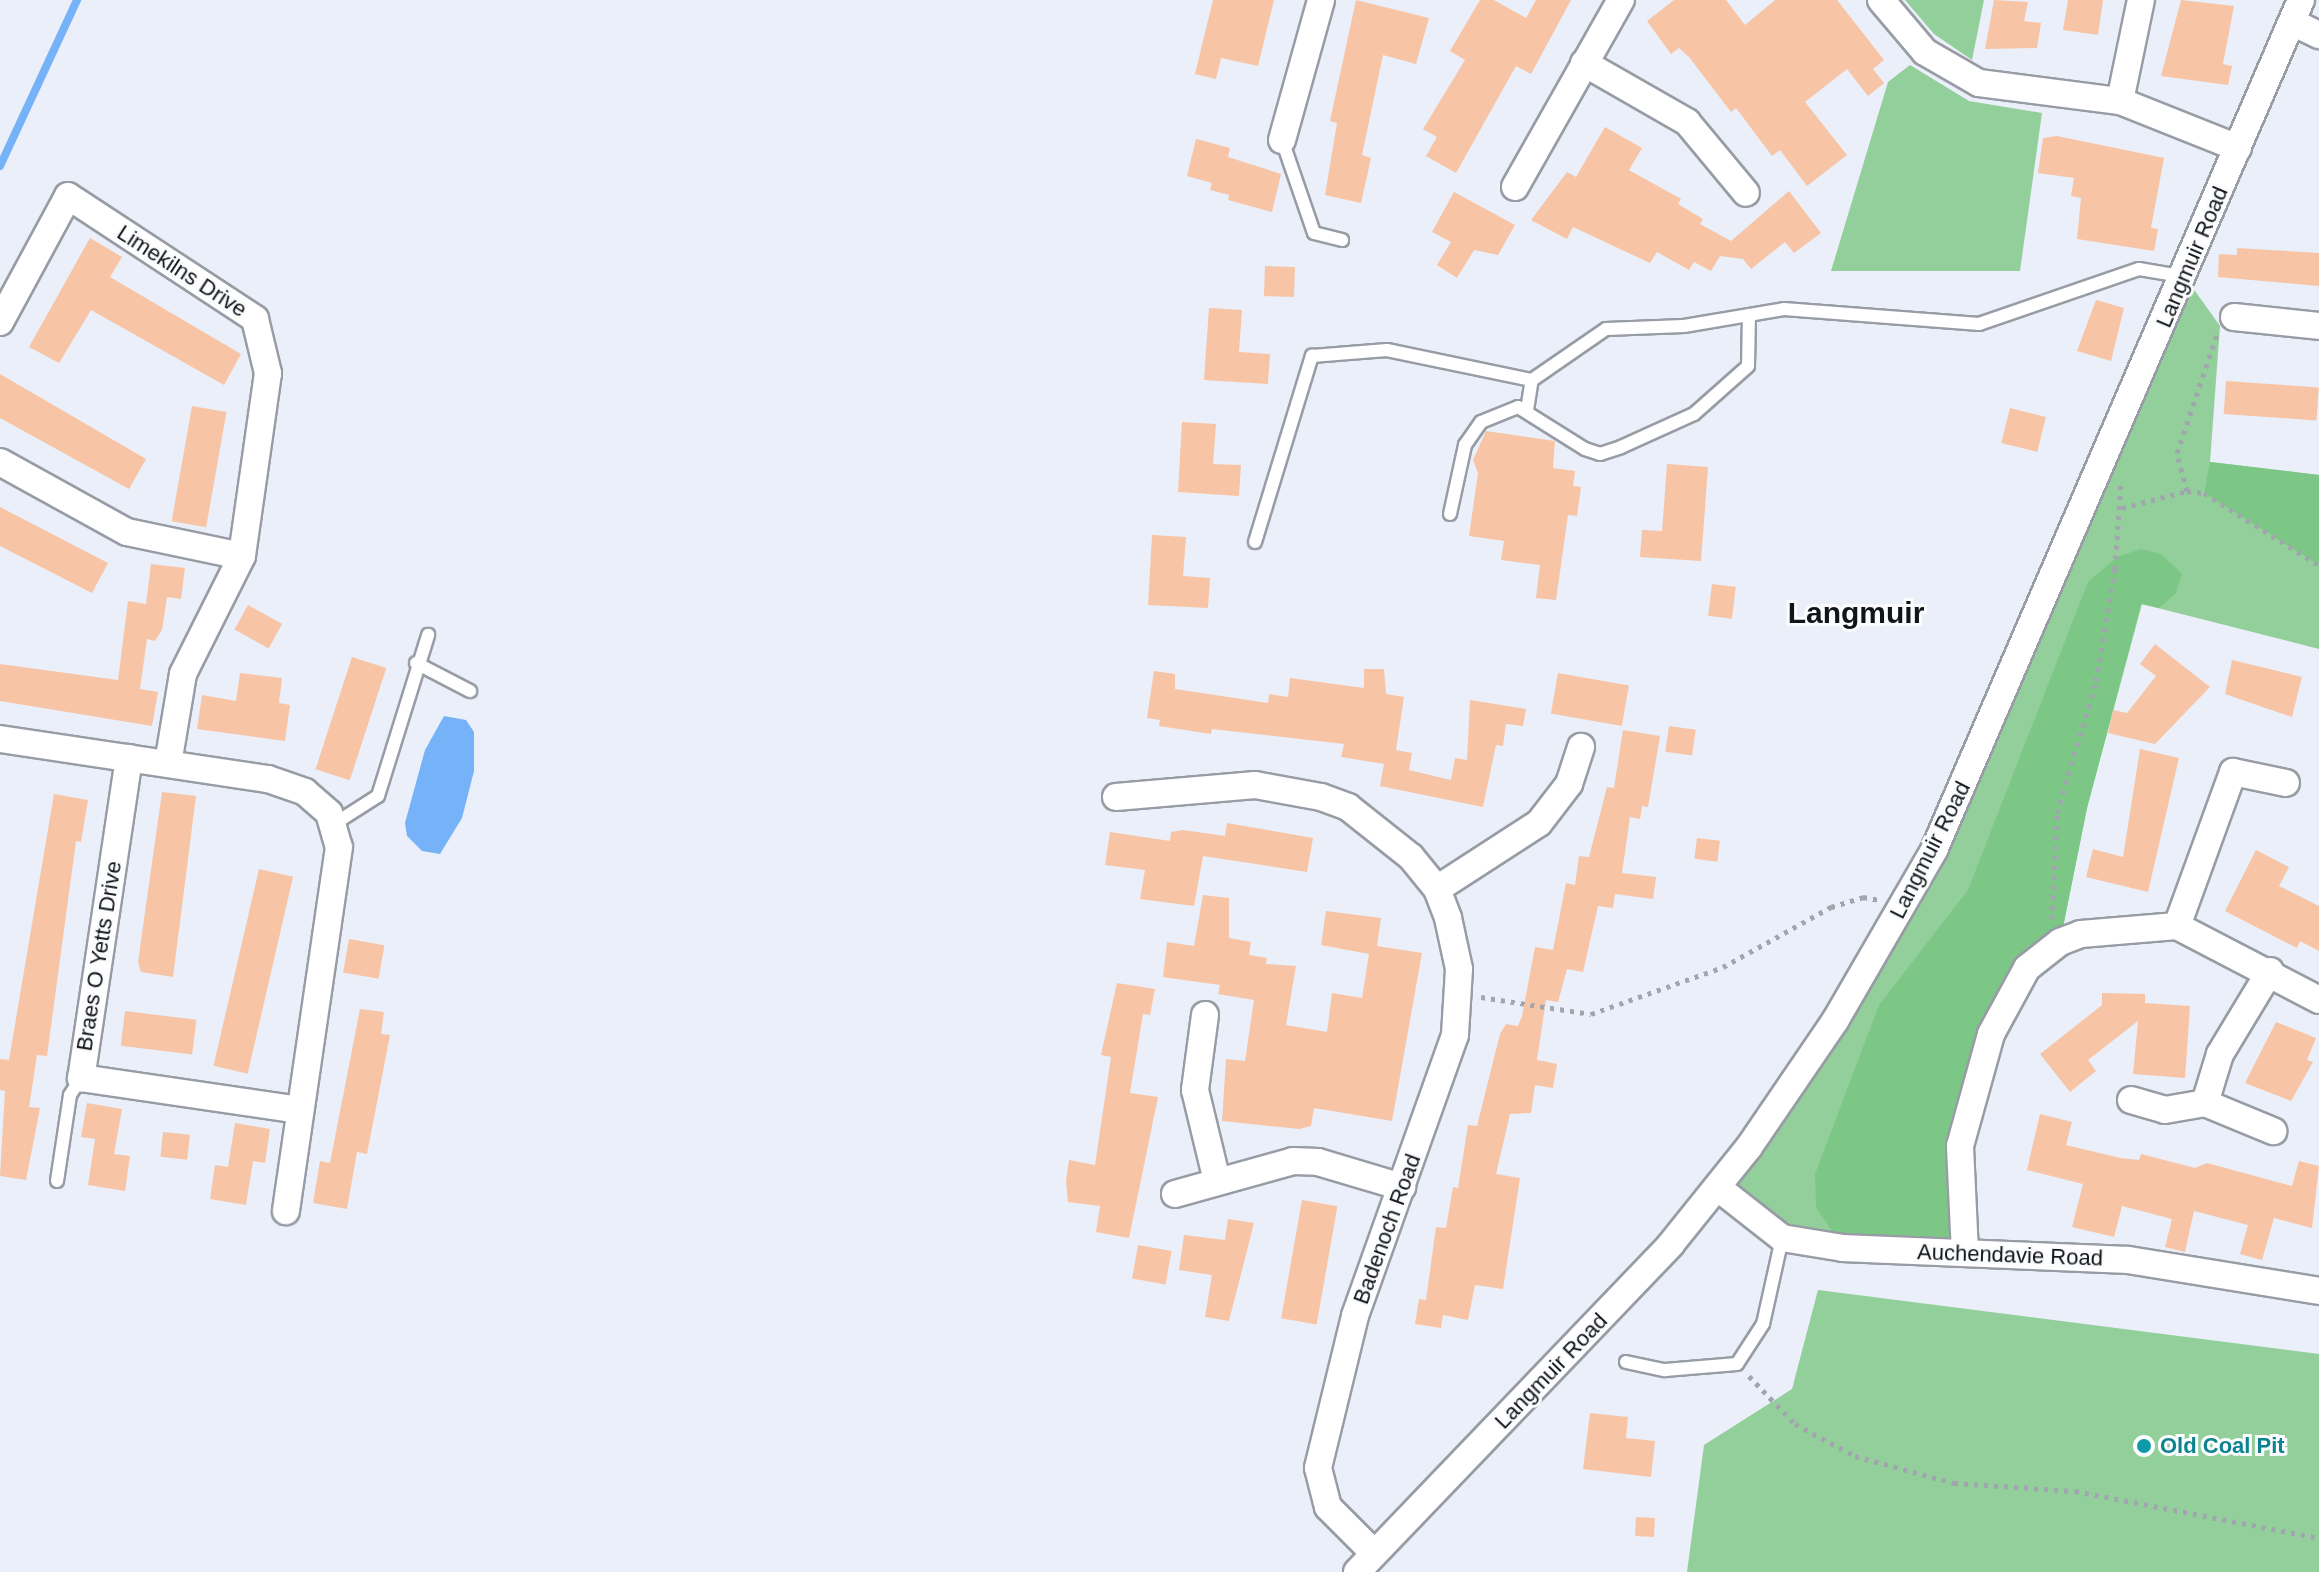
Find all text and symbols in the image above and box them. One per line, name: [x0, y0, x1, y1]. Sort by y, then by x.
street label: Langmuir Road: [2150, 183, 2234, 331]
street label: Limekilns Drive: [112, 219, 252, 323]
district label: Langmuir: [1788, 595, 1924, 631]
street label: Langmuir Road: [1884, 777, 1976, 923]
street label: Braes O Yetts Drive: [71, 859, 127, 1053]
street label: Badenoch Road: [1348, 1150, 1426, 1308]
street label: Auchendavie Road: [1917, 1239, 2103, 1271]
street label: Langmuir Road: [1489, 1308, 1613, 1434]
place label: Old Coal Pit: [2160, 1433, 2285, 1459]
marker: Old Coal Pit: [2135, 1437, 2153, 1455]

